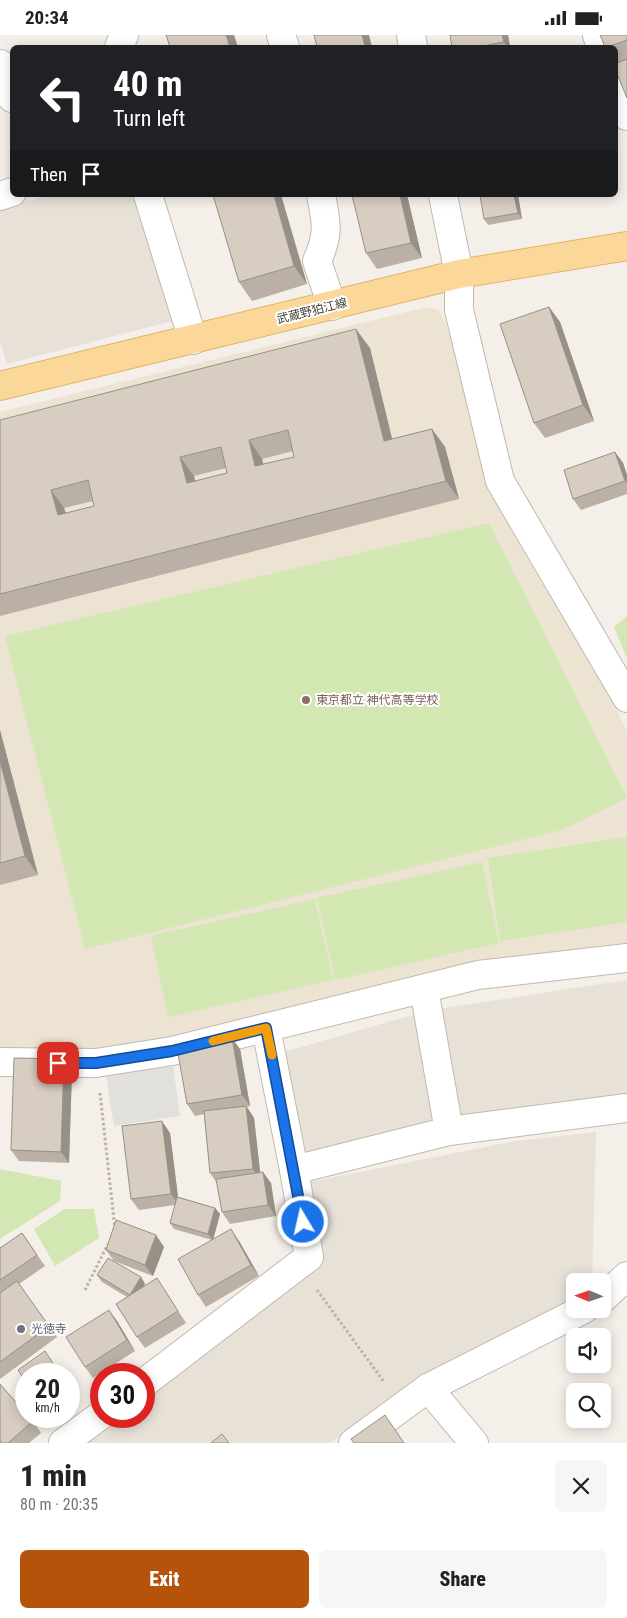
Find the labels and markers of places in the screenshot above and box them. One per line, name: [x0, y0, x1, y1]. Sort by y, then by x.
place label: 東京都立 神代高等学校: [316, 693, 439, 707]
marker: 東京都立 神代高等学校: [300, 694, 312, 706]
pin: [37, 1042, 79, 1084]
place label: 光徳寺: [31, 1322, 67, 1336]
marker: 光徳寺: [15, 1323, 27, 1335]

